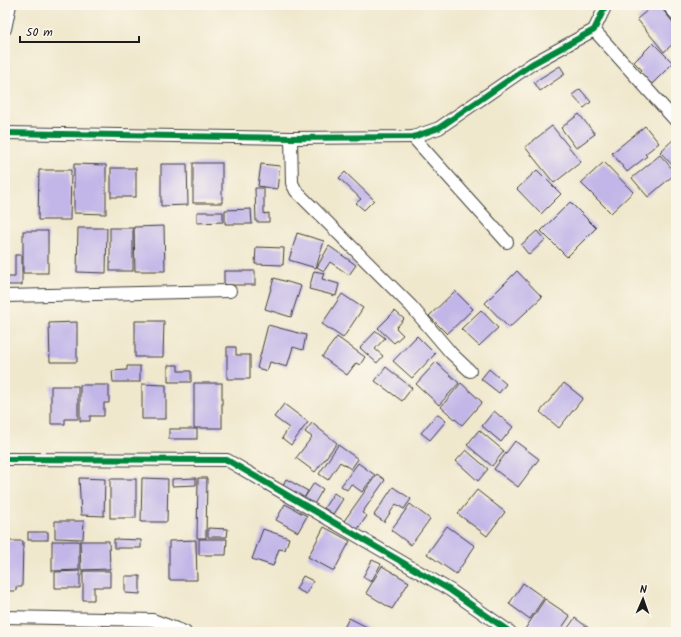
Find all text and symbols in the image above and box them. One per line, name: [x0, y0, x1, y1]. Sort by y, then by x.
scale bar: [20, 18, 139, 44]
text: 50 m: [26, 23, 53, 42]
north arrow: [623, 579, 663, 619]
text: N: [640, 581, 647, 599]

